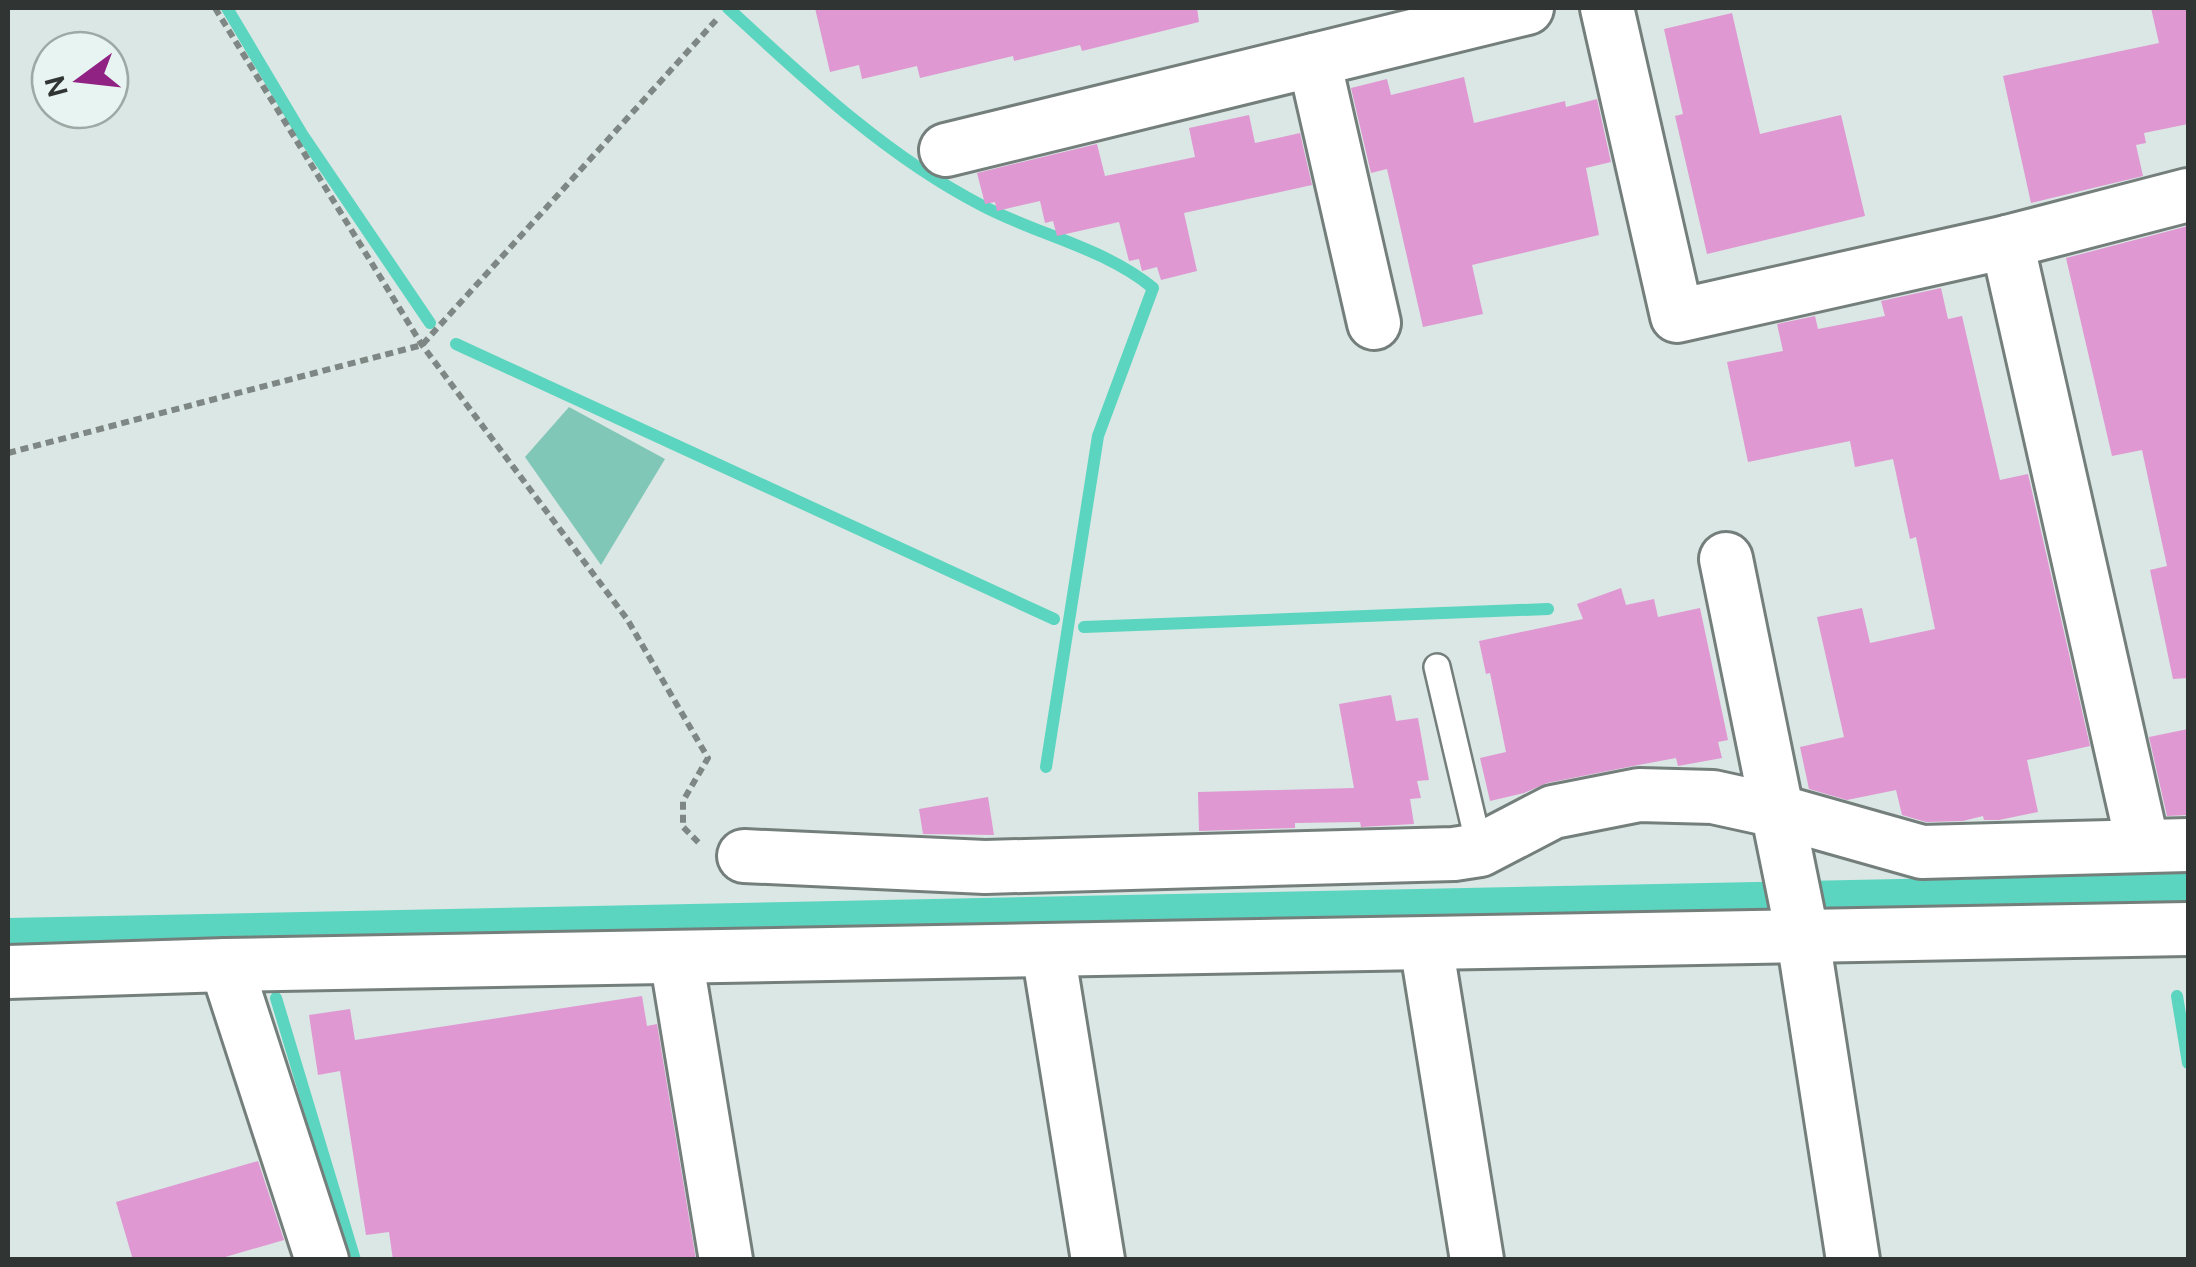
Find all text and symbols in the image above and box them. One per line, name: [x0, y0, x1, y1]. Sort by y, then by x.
north arrow: [30, 30, 130, 130]
text: N: [38, 72, 73, 101]

